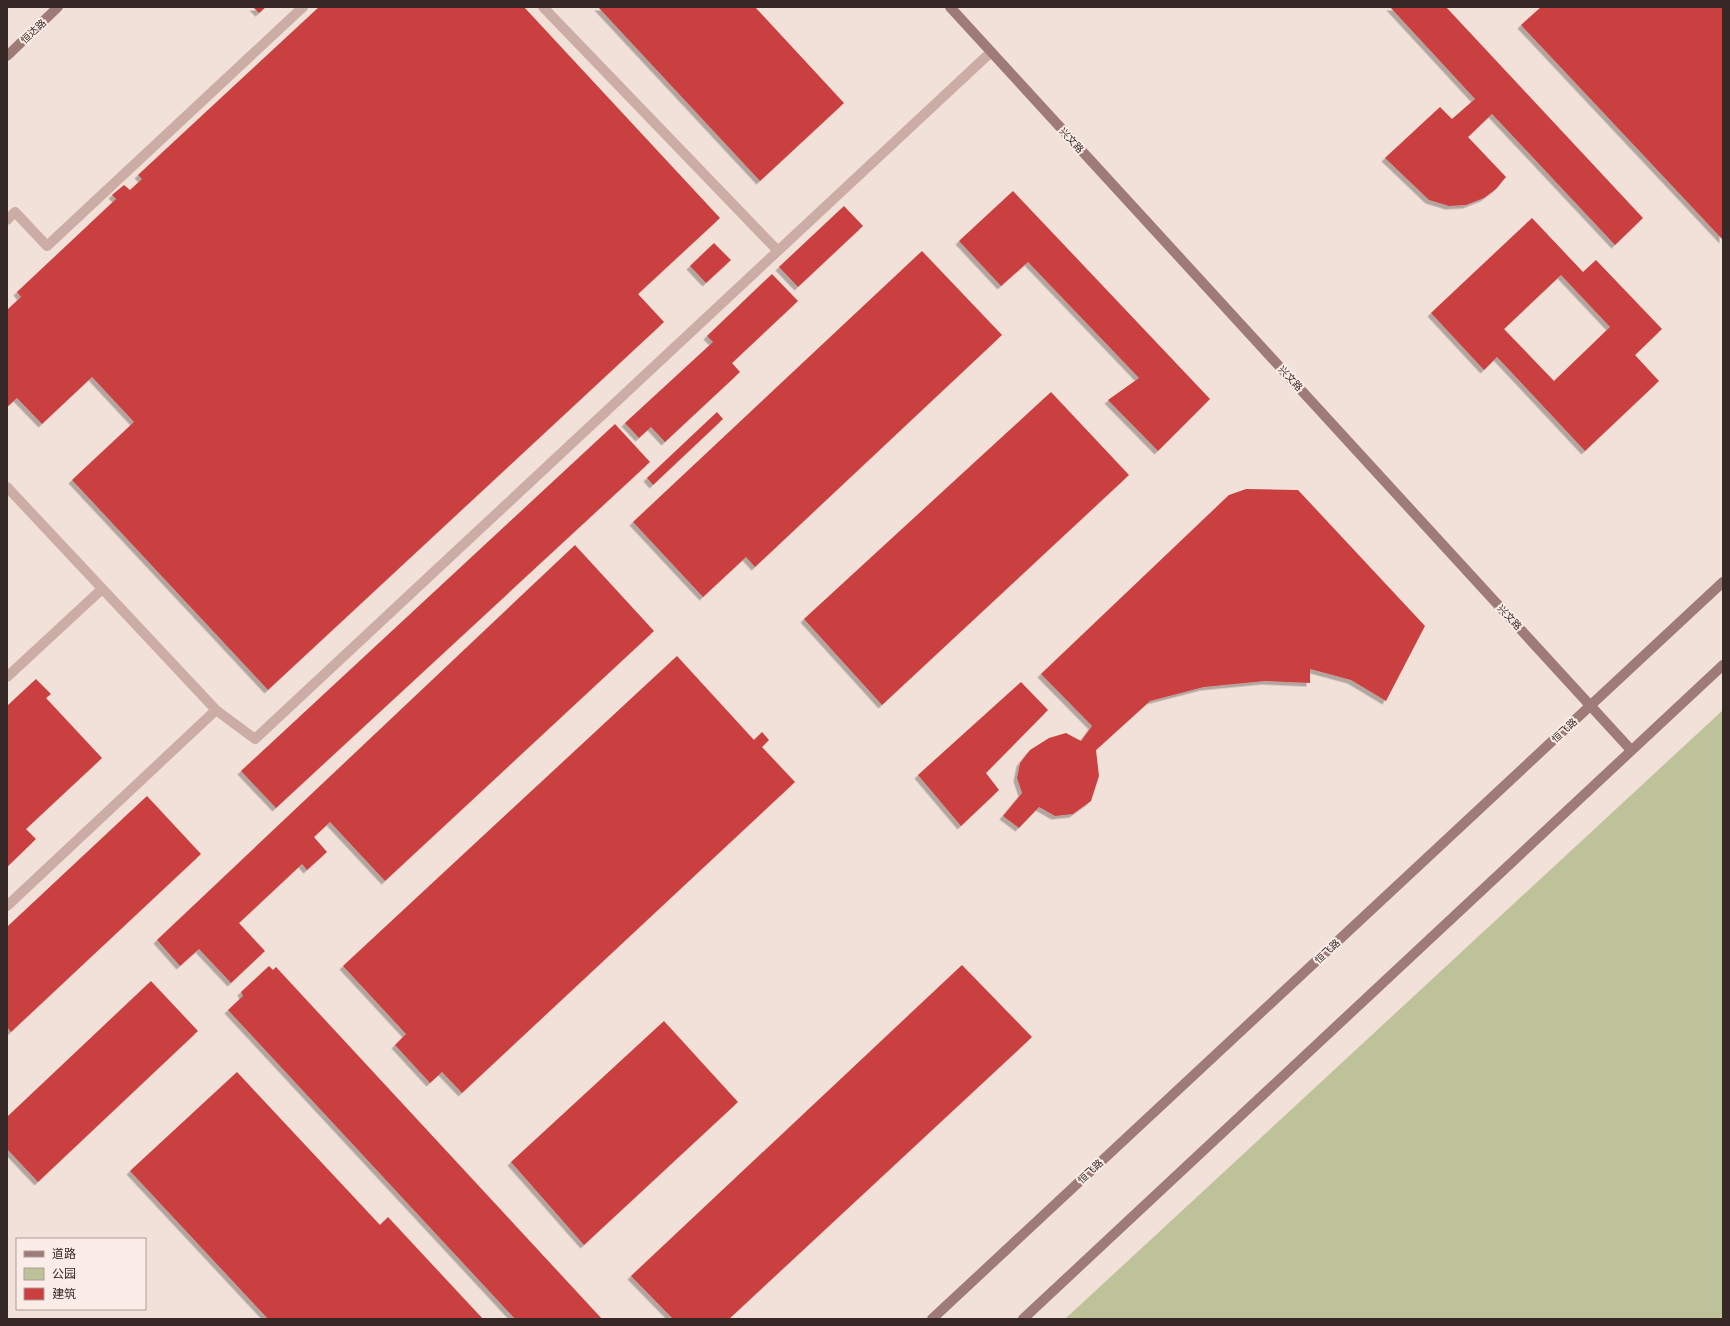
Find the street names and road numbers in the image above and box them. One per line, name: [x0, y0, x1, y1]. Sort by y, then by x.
street label: 恒达路: [19, 17, 48, 46]
street label: 兴文路: [1057, 126, 1086, 155]
street label: 兴文路: [1276, 364, 1305, 393]
street label: 兴文路: [1495, 603, 1524, 632]
street label: 恒飞路: [1550, 716, 1579, 745]
street label: 恒飞路: [1313, 937, 1342, 966]
street label: 恒飞路: [1076, 1157, 1105, 1186]

